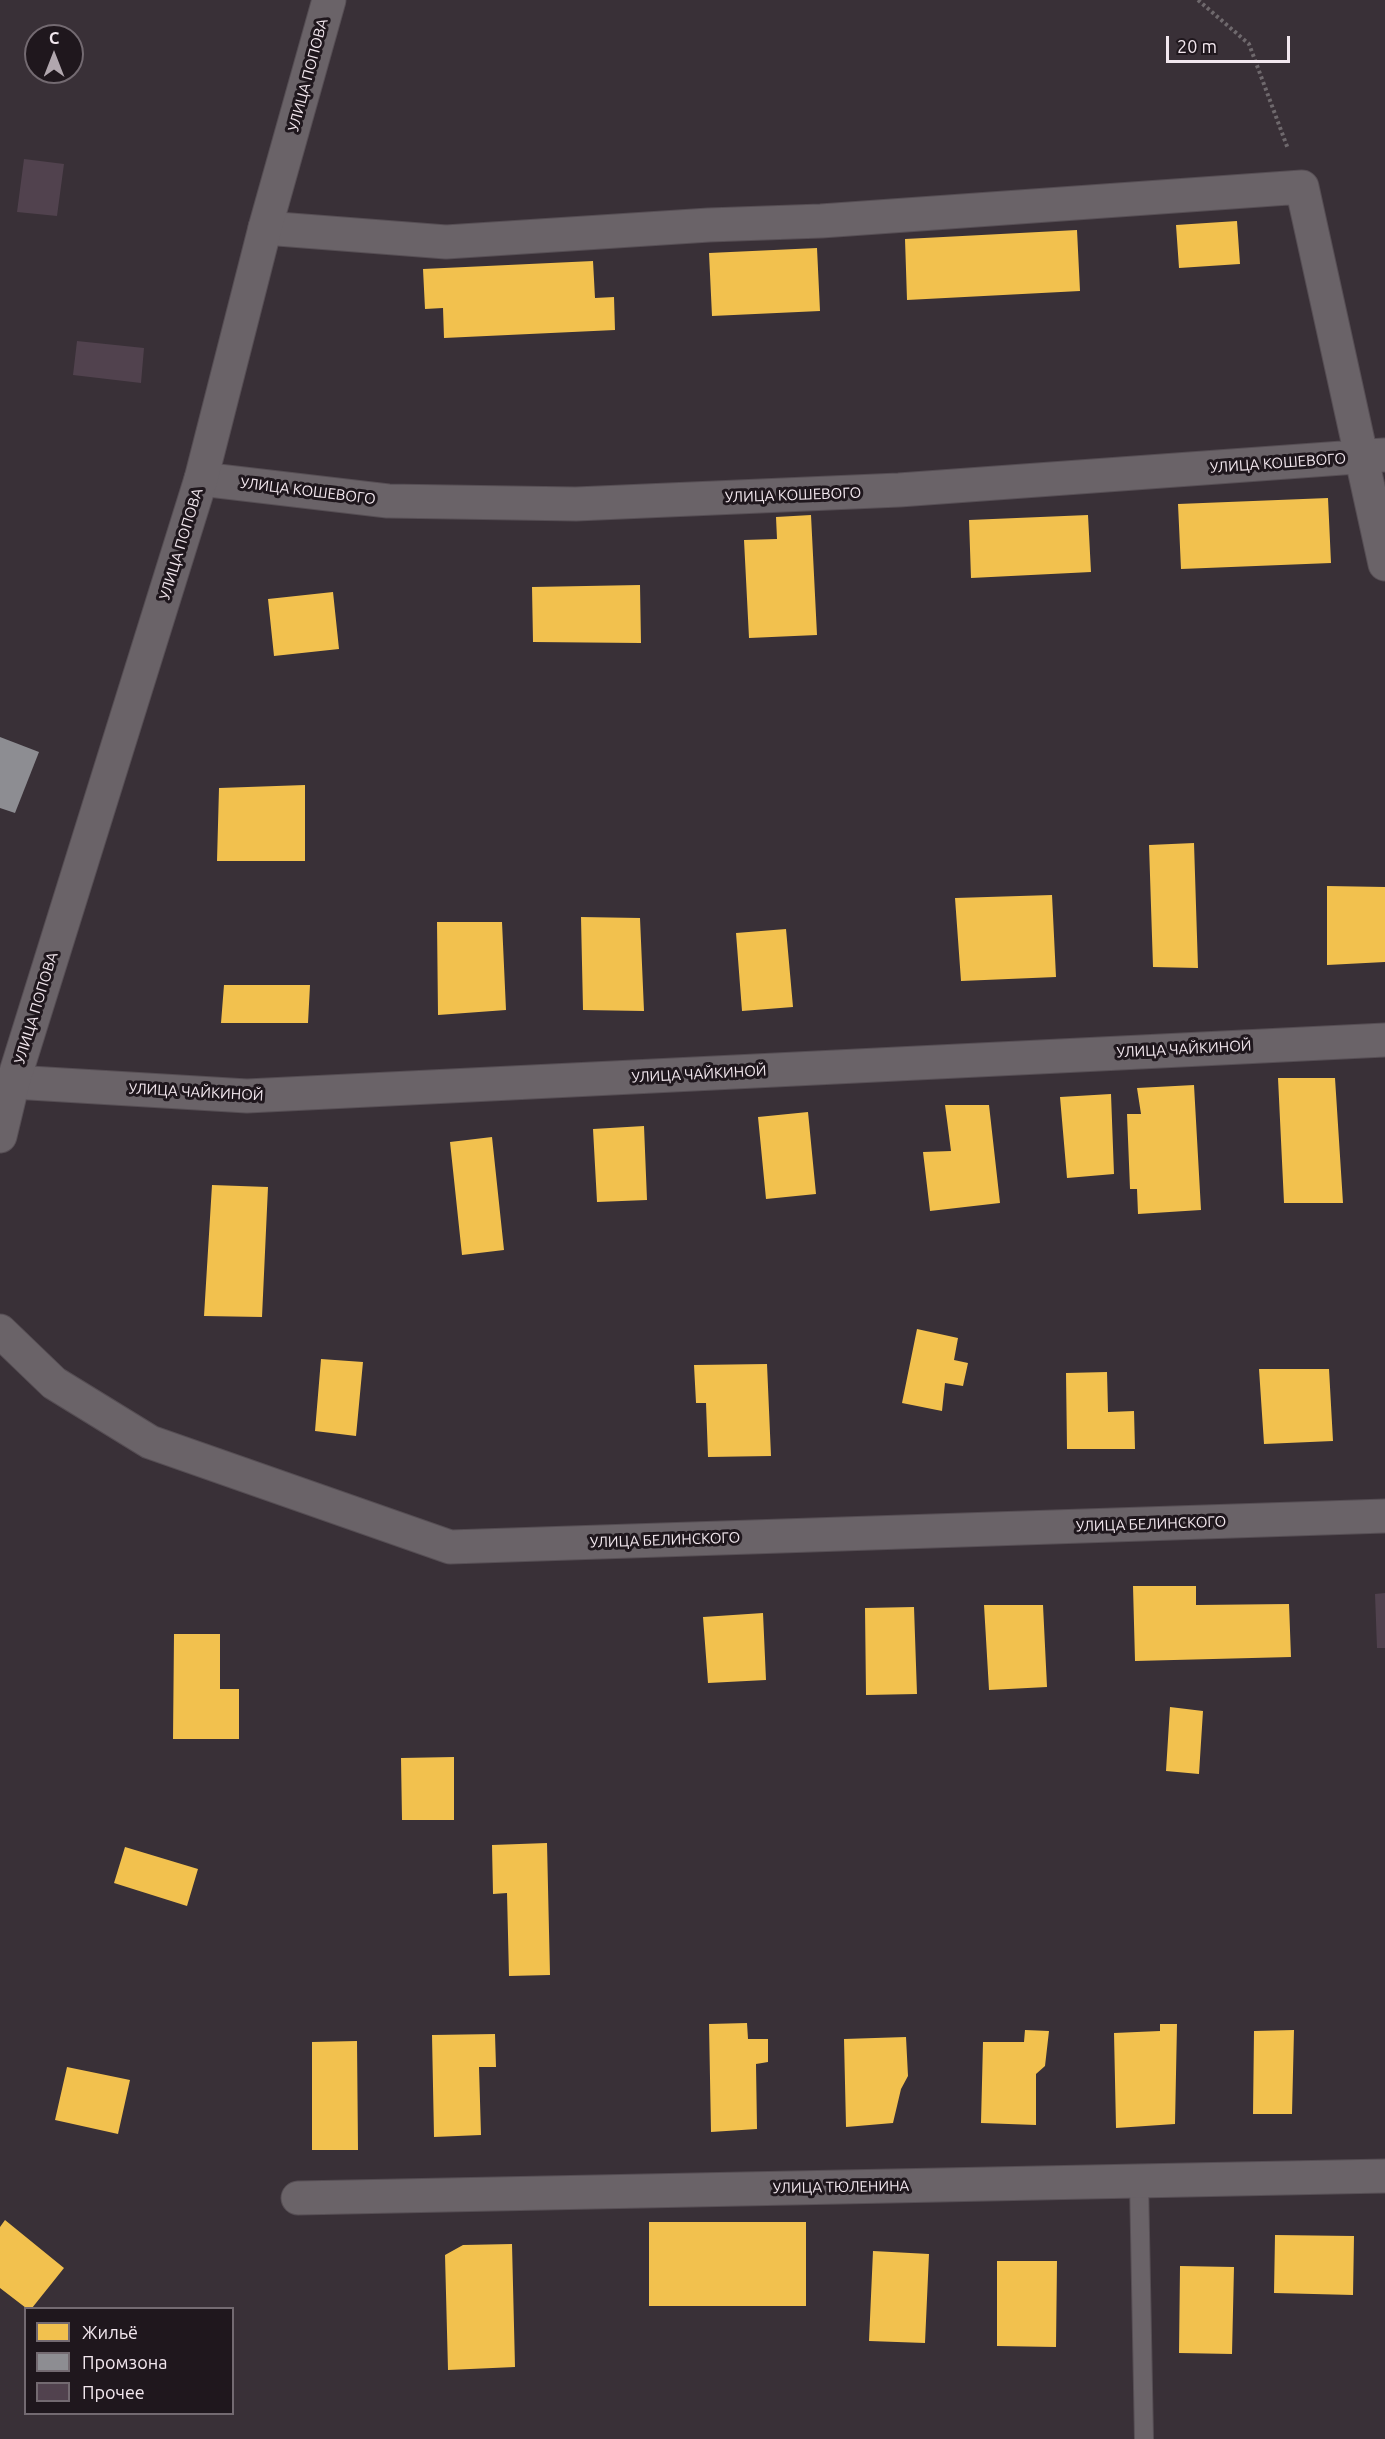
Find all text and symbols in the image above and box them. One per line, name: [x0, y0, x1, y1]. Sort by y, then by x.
street label: УЛИЦА ПОПОВА: [284, 17, 332, 133]
north arrow: [24, 24, 84, 84]
scale bar: [1169, 24, 1294, 62]
text: С: [49, 29, 59, 47]
text: 20 m: [1177, 36, 1217, 56]
street label: УЛИЦА КОШЕВОГО: [1209, 449, 1347, 477]
street label: УЛИЦА КОШЕВОГО: [239, 474, 377, 508]
street label: УЛИЦА КОШЕВОГО: [725, 484, 861, 506]
street label: УЛИЦА ПОПОВА: [155, 486, 207, 602]
street label: УЛИЦА ПОПОВА: [10, 950, 62, 1066]
street label: УЛИЦА ЧАЙКИНОЙ: [1116, 1036, 1252, 1062]
street label: УЛИЦА ЧАЙКИНОЙ: [631, 1061, 767, 1087]
street label: УЛИЦА ЧАЙКИНОЙ: [128, 1079, 264, 1105]
street label: УЛИЦА БЕЛИНСКОГО: [1075, 1512, 1227, 1536]
street label: УЛИЦА БЕЛИНСКОГО: [589, 1528, 741, 1552]
street label: УЛИЦА ТЮЛЕНИНА: [773, 2177, 909, 2197]
legend: [24, 2307, 234, 2415]
text: Жильё: [82, 2322, 138, 2342]
text: Промзона: [82, 2352, 167, 2372]
text: Прочее: [82, 2382, 145, 2402]

